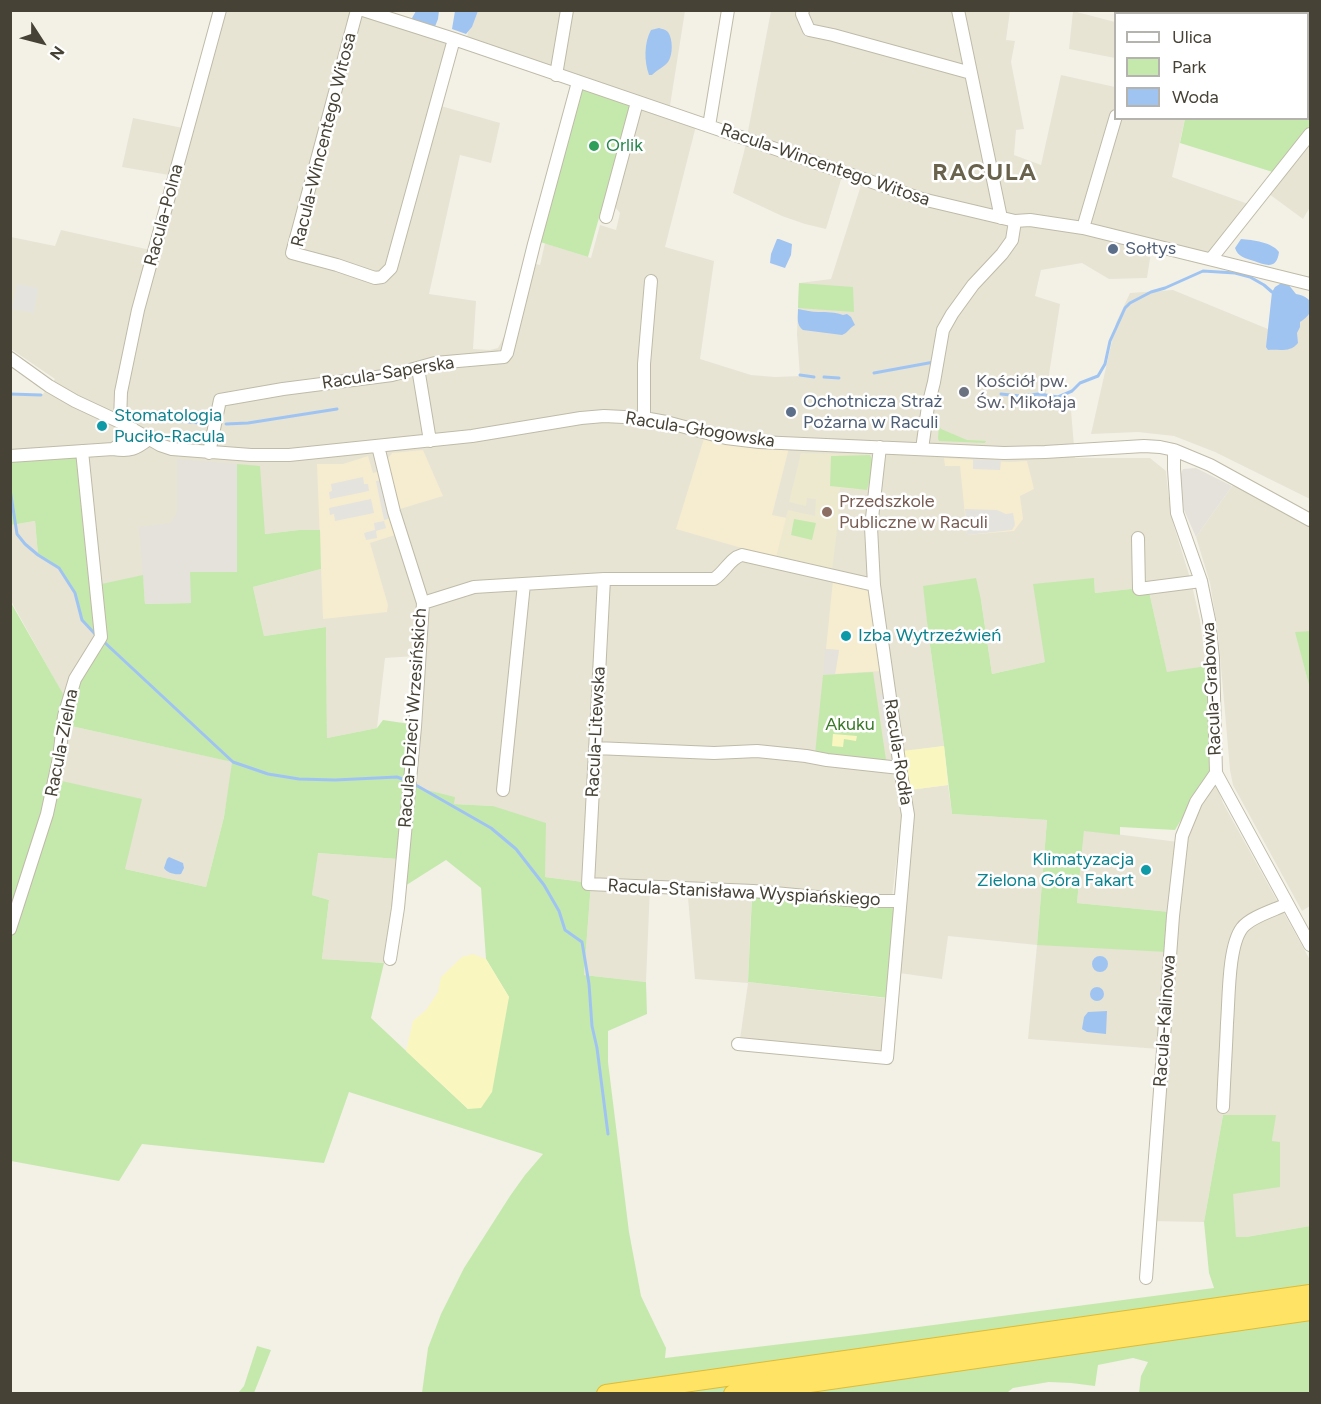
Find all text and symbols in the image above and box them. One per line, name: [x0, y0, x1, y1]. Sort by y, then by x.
north arrow: [12, 12, 72, 72]
legend: [1114, 12, 1309, 120]
text: Ulica: [1172, 26, 1212, 48]
street label: Racula-Wincentego Witosa: [287, 31, 361, 249]
text: N: [46, 42, 68, 63]
text: Park: [1172, 56, 1206, 78]
text: Woda: [1172, 86, 1219, 108]
street label: Racula-Wincentego Witosa: [717, 119, 933, 211]
place label: Orlik: [606, 135, 643, 157]
marker: Orlik: [587, 139, 601, 153]
district label: RACULA: [932, 159, 1038, 187]
street label: Racula-Polna: [140, 162, 188, 268]
place label: Sołtys: [1125, 238, 1176, 260]
marker: Sołtys: [1106, 242, 1120, 256]
street label: Racula-Saperska: [320, 352, 456, 394]
place label: Kościół pw. Św. Mikołaja: [976, 371, 1076, 413]
marker: Kościół pw. Św. Mikołaja: [957, 385, 971, 399]
place label: Ochotnicza Straż Pożarna w Raculi: [803, 391, 942, 434]
place label: Stomatologia Puciło-Racula: [114, 405, 225, 448]
marker: Ochotnicza Straż Pożarna w Raculi: [784, 405, 798, 419]
street label: Racula-Głogowska: [624, 408, 776, 452]
marker: Stomatologia Puciło-Racula: [95, 419, 109, 433]
place label: Przedszkole Publiczne w Raculi: [839, 491, 988, 534]
marker: Przedszkole Publiczne w Raculi: [820, 505, 834, 519]
street label: Racula-Dzieci Wrzesińskich: [395, 607, 431, 829]
street label: Racula-Grabowa: [1198, 622, 1226, 756]
place label: Izba Wytrzeźwień: [858, 625, 1001, 647]
marker: Izba Wytrzeźwień: [839, 629, 853, 643]
street label: Racula-Litewska: [582, 666, 610, 798]
street label: Racula-Zielna: [41, 687, 83, 799]
street label: Racula-Rodła: [879, 697, 917, 807]
park label: Akuku: [825, 714, 875, 736]
place label: Klimatyzacja Zielona Góra Fakart: [977, 849, 1134, 892]
marker: Klimatyzacja Zielona Góra Fakart: [1139, 863, 1153, 877]
street label: Racula-Stanisława Wyspiańskiego: [607, 875, 881, 911]
street label: Racula-Kalinowa: [1150, 954, 1180, 1088]

